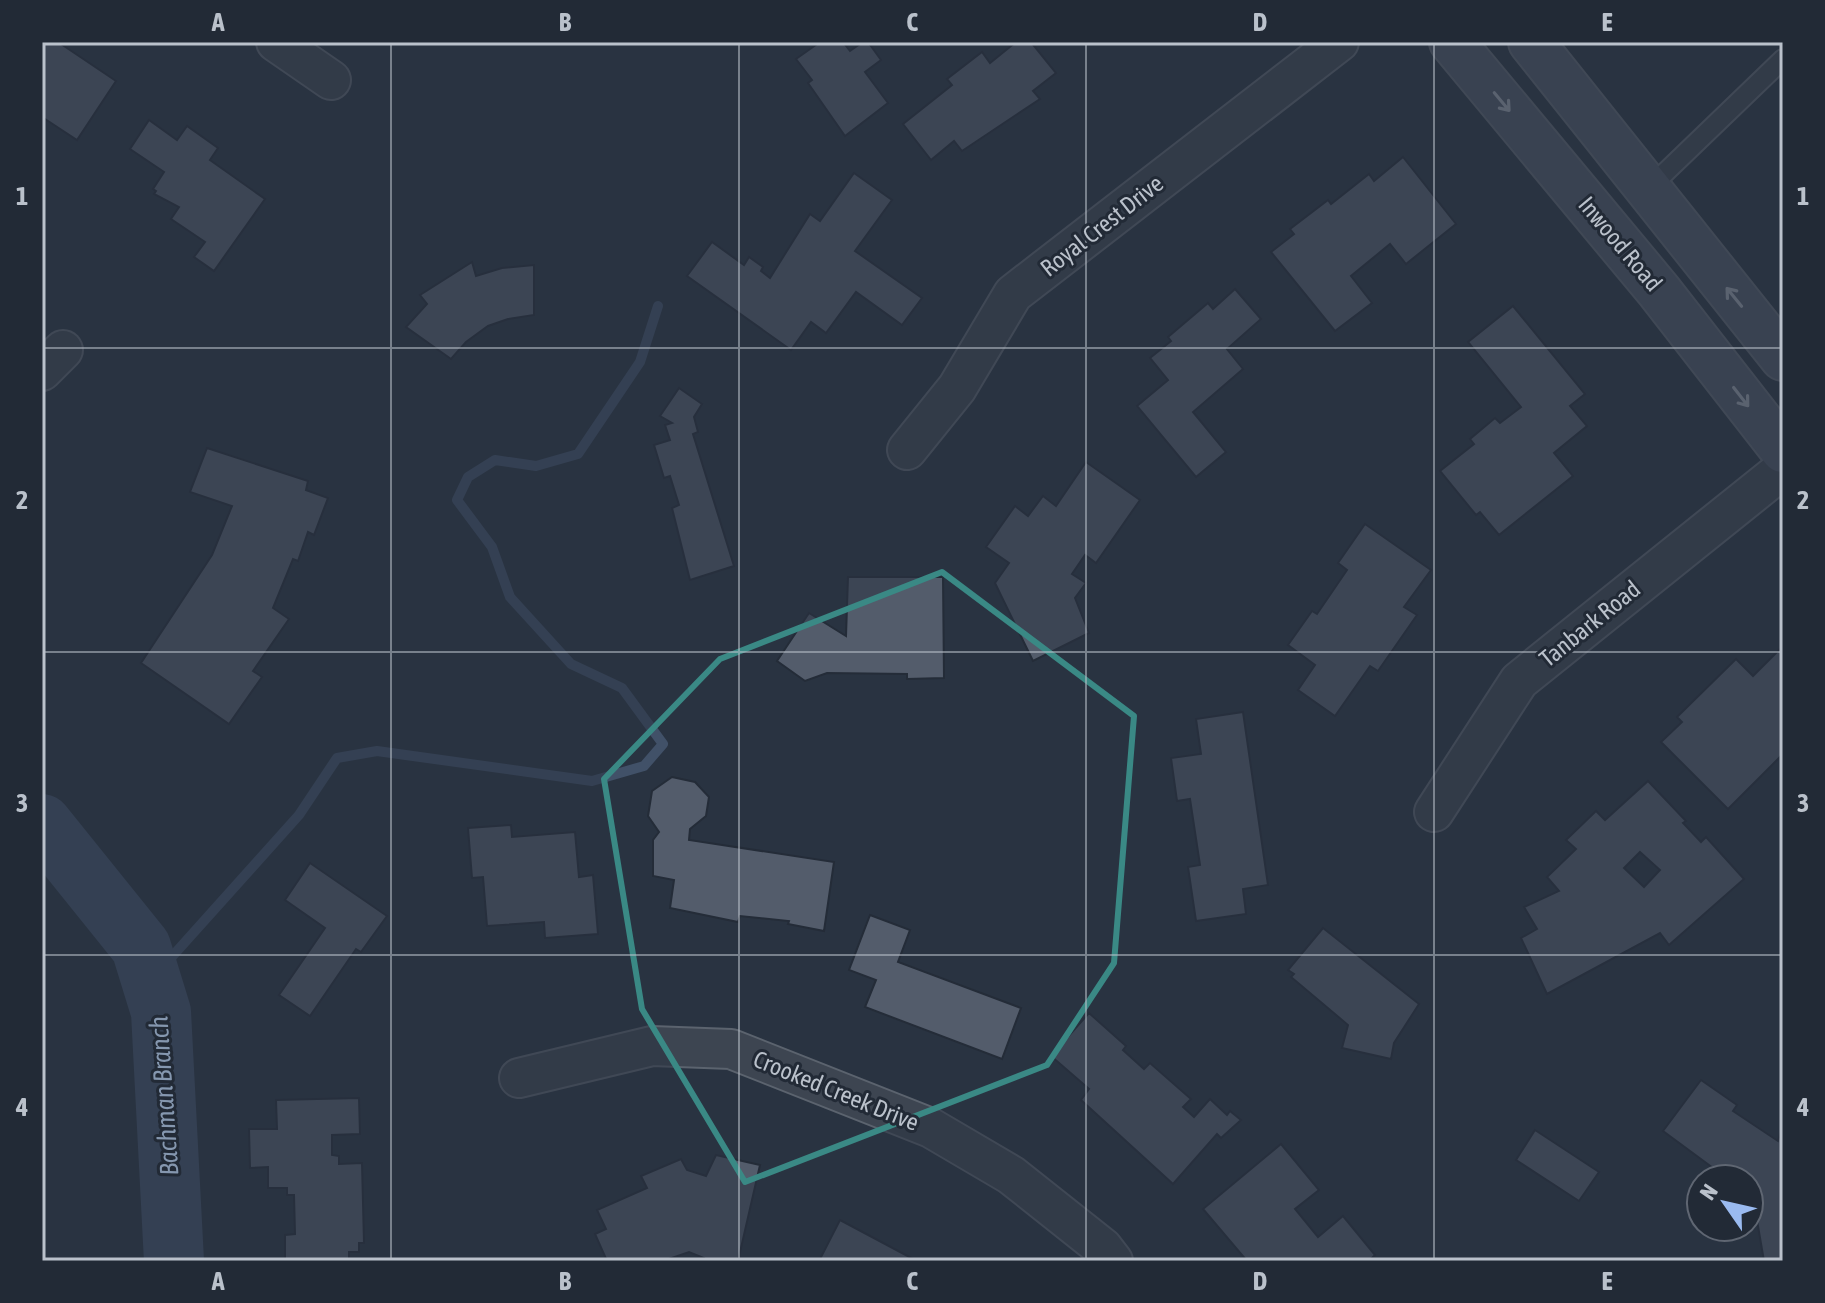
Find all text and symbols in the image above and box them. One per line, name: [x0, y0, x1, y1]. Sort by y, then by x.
text: A: [211, 7, 225, 37]
text: B: [559, 7, 572, 37]
text: C: [906, 7, 918, 37]
text: D: [1253, 7, 1267, 37]
text: E: [1601, 7, 1613, 37]
one-way arrow: [1493, 91, 1511, 112]
street label: Royal Crest Drive: [1035, 170, 1168, 282]
text: 1: [16, 181, 28, 211]
text: 1: [1797, 181, 1809, 211]
street label: Inwood Road: [1573, 191, 1668, 296]
one-way arrow: [1726, 287, 1743, 308]
one-way arrow: [1733, 386, 1750, 407]
text: 2: [16, 485, 28, 515]
text: 2: [1797, 485, 1809, 515]
street label: Tanbark Road: [1534, 575, 1645, 672]
text: 3: [16, 788, 28, 818]
text: 3: [1797, 788, 1809, 818]
water label: Bachman Branch: [143, 1015, 185, 1177]
street label: Crooked Creek Drive: [750, 1045, 923, 1136]
text: 4: [15, 1092, 28, 1122]
text: 4: [1796, 1092, 1809, 1122]
north arrow: [1685, 1163, 1765, 1243]
text: N: [1694, 1179, 1723, 1204]
text: A: [211, 1266, 225, 1296]
text: B: [559, 1266, 572, 1296]
text: C: [906, 1266, 918, 1296]
text: D: [1253, 1266, 1267, 1296]
text: E: [1601, 1266, 1613, 1296]

